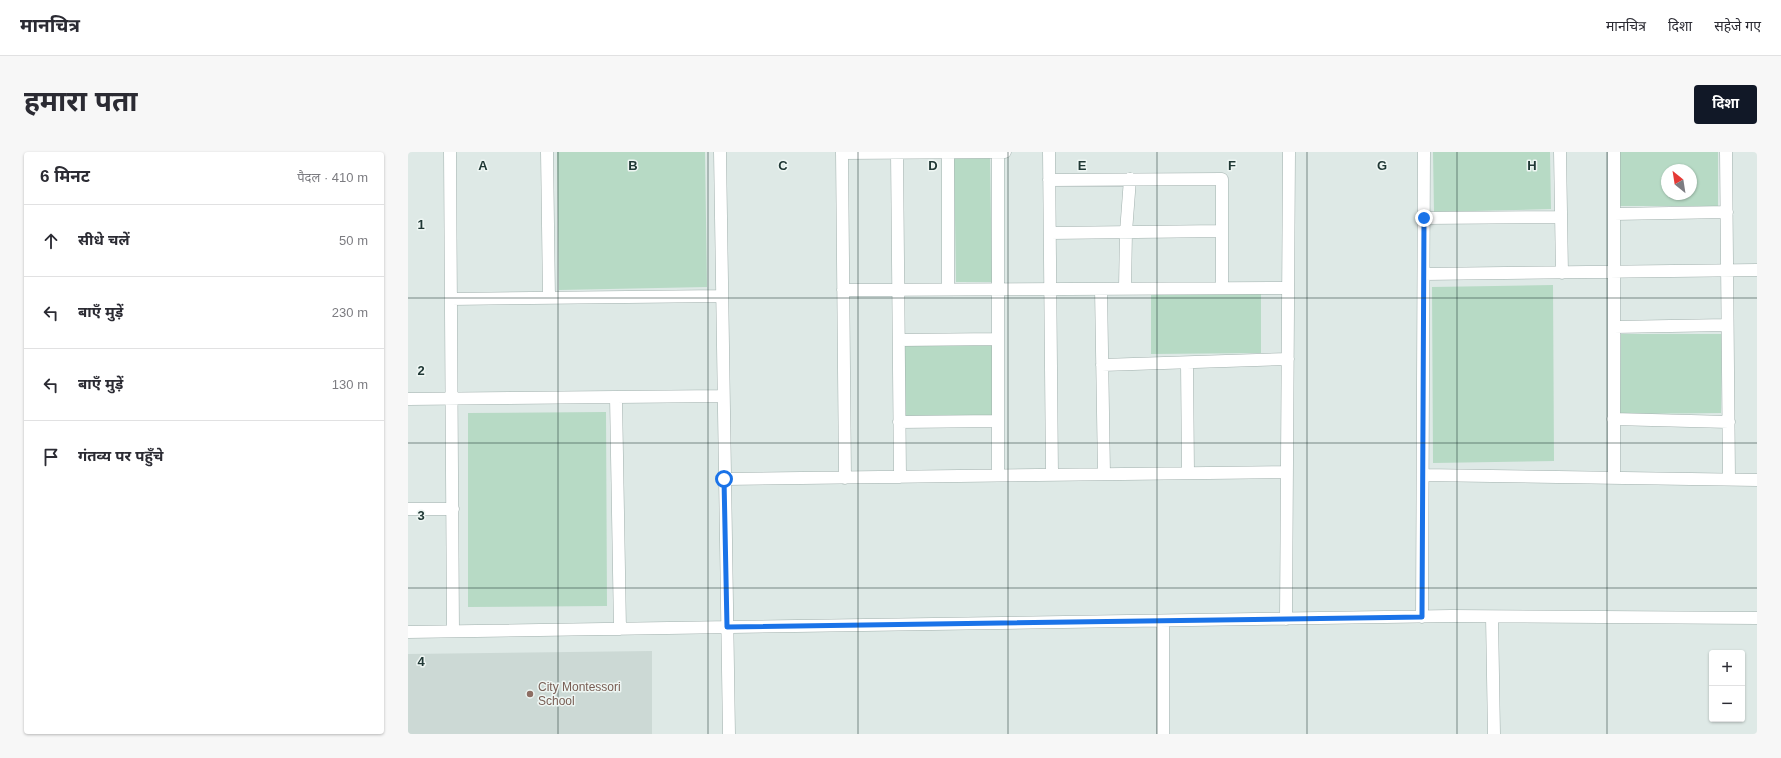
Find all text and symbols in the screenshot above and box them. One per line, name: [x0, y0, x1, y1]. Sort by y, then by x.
text: मानचित्र: [20, 15, 80, 36]
text: मानचित्र: [1606, 18, 1646, 34]
text: दिशा: [1668, 18, 1692, 34]
text: सहेजे गए: [1714, 18, 1761, 34]
button: दिशा: [1694, 85, 1757, 124]
text: हमारा पता: [24, 86, 138, 117]
text: A: [478, 158, 488, 173]
text: B: [628, 158, 638, 173]
text: C: [778, 158, 788, 173]
text: D: [928, 158, 938, 173]
text: E: [1078, 158, 1087, 173]
text: F: [1228, 158, 1236, 173]
text: G: [1377, 158, 1387, 173]
text: H: [1527, 158, 1537, 173]
north arrow: [1661, 164, 1697, 200]
text: 6 मिनट: [40, 167, 90, 186]
text: पैदल · 410 m: [297, 170, 368, 185]
route end: [1415, 209, 1433, 227]
text: 1: [417, 217, 425, 232]
icon: ahead: [40, 230, 62, 252]
text: सीधे चलें: [78, 231, 129, 248]
text: 50 m: [339, 233, 368, 248]
icon: left: [40, 302, 62, 324]
text: बाएँ मुड़ें: [78, 303, 123, 320]
text: 230 m: [332, 305, 368, 320]
text: 2: [417, 363, 425, 378]
icon: left: [40, 374, 62, 396]
text: बाएँ मुड़ें: [78, 375, 123, 392]
text: 130 m: [332, 377, 368, 392]
icon: arrive: [40, 446, 62, 468]
text: गंतव्य पर पहुँचे: [78, 447, 163, 464]
route start: [715, 470, 733, 488]
text: 3: [417, 508, 425, 523]
map controls: [1709, 650, 1745, 722]
button: +: [1709, 650, 1745, 686]
text: 4: [417, 654, 425, 669]
place label: City Montessori School: [538, 680, 621, 708]
button: −: [1709, 686, 1745, 722]
marker: City Montessori School: [525, 689, 535, 699]

